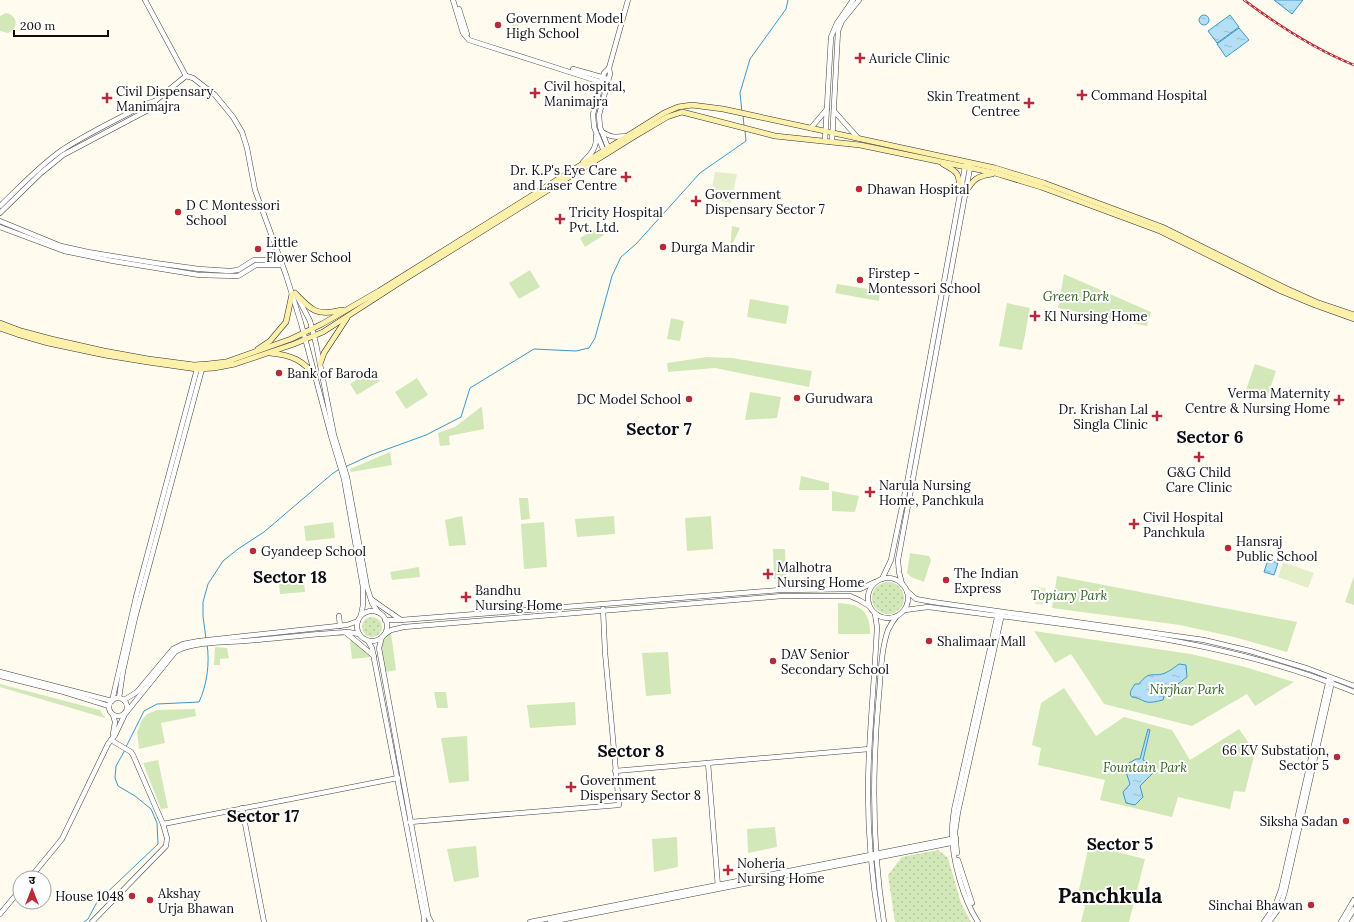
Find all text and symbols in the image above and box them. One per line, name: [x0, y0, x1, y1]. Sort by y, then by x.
place label: Government Model High School: [506, 10, 624, 42]
scale bar: [14, 12, 108, 38]
text: 200 m: [20, 18, 56, 33]
marker: Government Model High School: [493, 20, 503, 30]
place label: Auricle Clinic: [868, 50, 950, 67]
marker: Auricle Clinic: [854, 52, 866, 64]
place label: Civil hospital, Manimajra: [544, 78, 626, 110]
place label: Civil Dispensary Manimajra: [116, 83, 214, 115]
marker: Civil hospital, Manimajra: [529, 87, 541, 99]
place label: Command Hospital: [1091, 87, 1208, 104]
place label: Skin Treatment Centree: [927, 88, 1020, 120]
marker: Command Hospital: [1076, 89, 1088, 101]
marker: Civil Dispensary Manimajra: [101, 92, 113, 104]
marker: Skin Treatment Centree: [1023, 97, 1035, 109]
place label: Dr. K.P's Eye Care and Laser Centre: [510, 162, 617, 194]
marker: Dr. K.P's Eye Care and Laser Centre: [620, 171, 632, 183]
place label: Dhawan Hospital: [867, 181, 970, 198]
marker: Dhawan Hospital: [854, 184, 864, 194]
place label: Government Dispensary Sector 7: [705, 186, 825, 218]
marker: Government Dispensary Sector 7: [690, 195, 702, 207]
place label: D C Montessori School: [186, 197, 280, 229]
place label: Tricity Hospital Pvt. Ltd.: [569, 204, 663, 236]
marker: D C Montessori School: [173, 207, 183, 217]
marker: Tricity Hospital Pvt. Ltd.: [554, 213, 566, 225]
place label: Little Flower School: [266, 234, 352, 266]
place label: Durga Mandir: [671, 239, 755, 256]
marker: Durga Mandir: [658, 242, 668, 252]
marker: Little Flower School: [253, 244, 263, 254]
place label: Firstep - Montessori School: [868, 265, 981, 297]
marker: Firstep - Montessori School: [855, 275, 865, 285]
park label: Green Park: [1043, 288, 1110, 305]
place label: Kl Nursing Home: [1044, 308, 1147, 325]
marker: Kl Nursing Home: [1029, 310, 1041, 322]
place label: Bank of Baroda: [287, 365, 378, 382]
marker: Bank of Baroda: [274, 368, 284, 378]
place label: Verma Maternity Centre & Nursing Home: [1185, 385, 1330, 417]
place label: Gurudwara: [805, 390, 873, 407]
place label: DC Model School: [577, 391, 681, 408]
marker: Gurudwara: [792, 393, 802, 403]
marker: DC Model School: [684, 394, 694, 404]
marker: Verma Maternity Centre & Nursing Home: [1333, 394, 1345, 406]
place label: Dr. Krishan Lal Singla Clinic: [1059, 401, 1148, 433]
marker: Dr. Krishan Lal Singla Clinic: [1151, 410, 1163, 422]
district label: Sector 7: [626, 418, 692, 440]
district label: Sector 6: [1176, 426, 1244, 448]
marker: G&G Child Care Clinic: [1193, 451, 1205, 463]
place label: G&G Child Care Clinic: [1166, 464, 1232, 496]
place label: Narula Nursing Home, Panchkula: [879, 477, 984, 509]
marker: Narula Nursing Home, Panchkula: [864, 486, 876, 498]
place label: Civil Hospital Panchkula: [1143, 509, 1224, 541]
marker: Civil Hospital Panchkula: [1128, 518, 1140, 530]
place label: Hansraj Public School: [1236, 533, 1318, 565]
place label: Gyandeep School: [261, 543, 367, 560]
marker: Hansraj Public School: [1223, 543, 1233, 553]
marker: Gyandeep School: [248, 546, 258, 556]
place label: Malhotra Nursing Home: [777, 559, 865, 591]
place label: The Indian Express: [954, 565, 1019, 597]
district label: Sector 18: [253, 566, 327, 588]
marker: Malhotra Nursing Home: [762, 568, 774, 580]
marker: The Indian Express: [941, 575, 951, 585]
place label: Bandhu Nursing Home: [475, 582, 563, 614]
park label: Topiary Park: [1031, 587, 1108, 604]
marker: Bandhu Nursing Home: [460, 591, 472, 603]
place label: Shalimaar Mall: [937, 633, 1026, 650]
marker: Shalimaar Mall: [924, 636, 934, 646]
place label: DAV Senior Secondary School: [781, 646, 890, 678]
marker: DAV Senior Secondary School: [768, 656, 778, 666]
park label: Nirjhar Park: [1150, 681, 1225, 698]
district label: Sector 8: [597, 740, 665, 762]
place label: 66 KV Substation, Sector 5: [1222, 742, 1329, 774]
marker: 66 KV Substation, Sector 5: [1332, 752, 1342, 762]
park label: Fountain Park: [1103, 759, 1187, 776]
place label: Government Dispensary Sector 8: [580, 772, 701, 804]
marker: Government Dispensary Sector 8: [565, 781, 577, 793]
district label: Sector 17: [227, 805, 299, 827]
place label: Siksha Sadan: [1260, 813, 1338, 830]
marker: Siksha Sadan: [1341, 816, 1351, 826]
district label: Sector 5: [1087, 833, 1153, 855]
place label: Noheria Nursing Home: [737, 855, 825, 887]
marker: Noheria Nursing Home: [722, 864, 734, 876]
north arrow: [12, 870, 52, 910]
text: उ: [29, 873, 36, 887]
district label: Panchkula: [1058, 882, 1162, 909]
place label: Akshay Urja Bhawan: [157, 885, 234, 917]
place label: House 1048: [55, 888, 124, 905]
marker: House 1048: [127, 891, 137, 901]
marker: Akshay Urja Bhawan: [145, 895, 155, 905]
place label: Sinchai Bhawan: [1209, 897, 1303, 914]
marker: Sinchai Bhawan: [1306, 900, 1316, 910]

